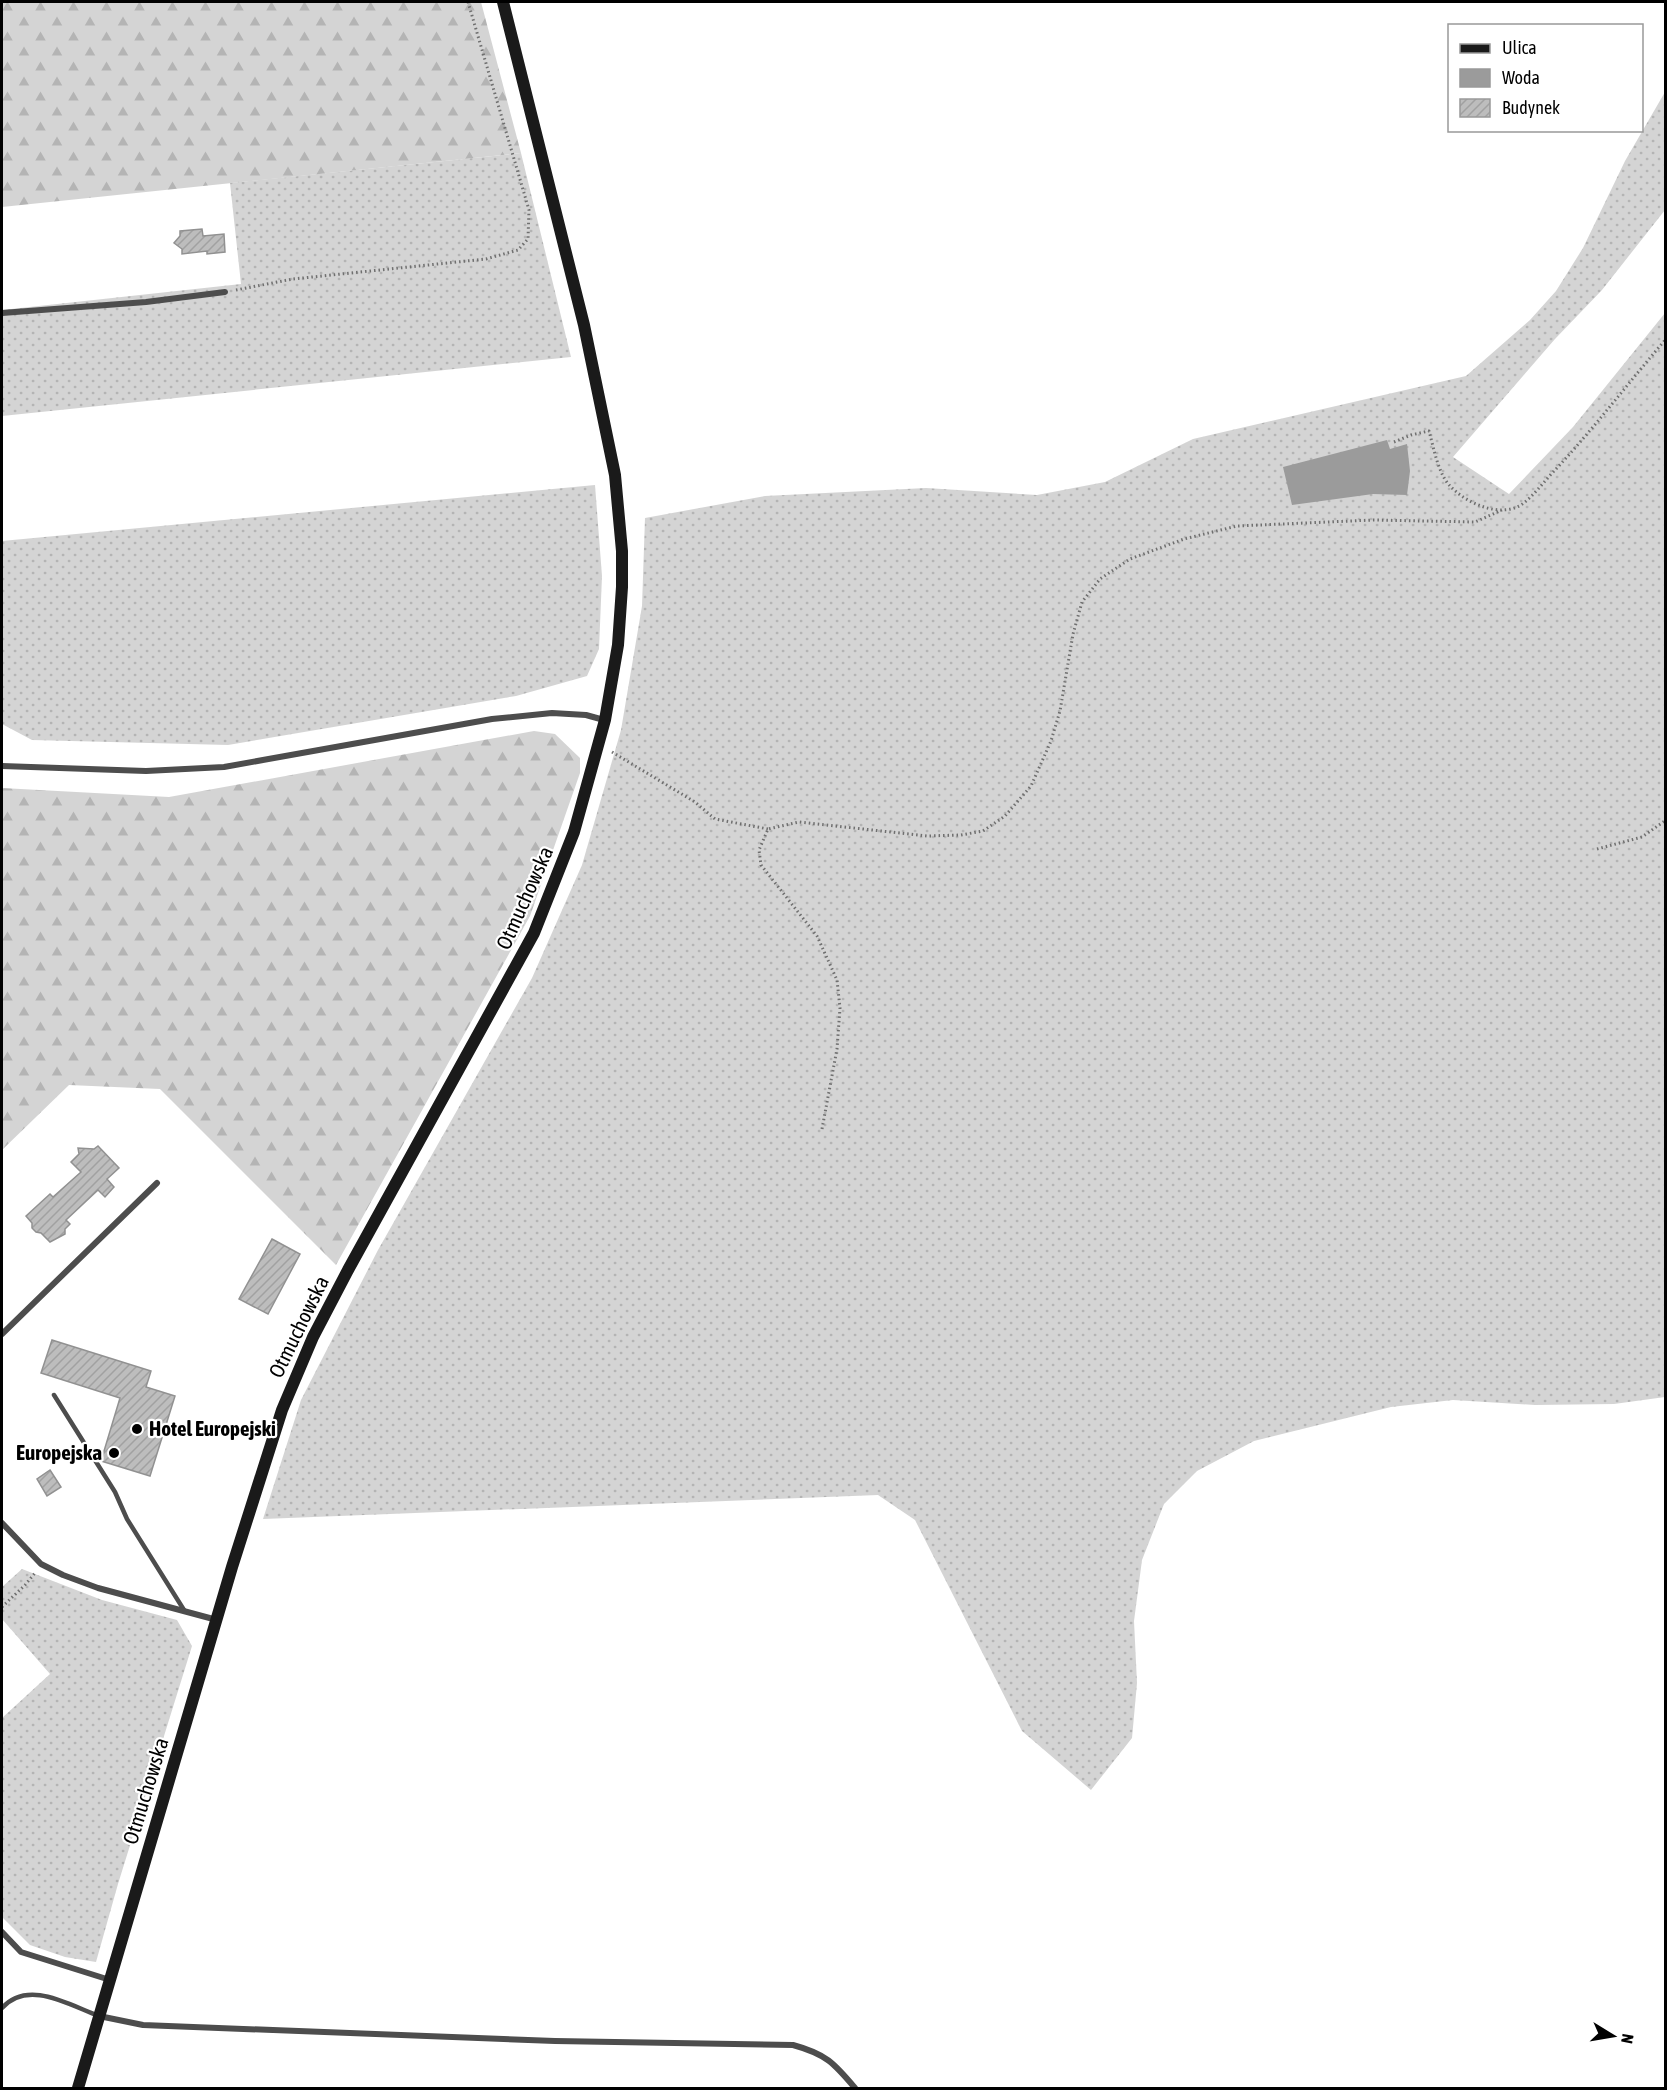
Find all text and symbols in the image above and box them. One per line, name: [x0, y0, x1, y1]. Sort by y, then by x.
legend: [1448, 24, 1643, 132]
text: Ulica: [1502, 37, 1537, 58]
text: Woda: [1502, 67, 1540, 88]
text: Budynek: [1502, 97, 1560, 118]
street label: Otmuchowska: [491, 842, 557, 953]
street label: Otmuchowska: [263, 1272, 333, 1381]
place label: Hotel Europejski: [149, 1416, 276, 1440]
marker: Hotel Europejski: [130, 1422, 144, 1436]
place label: Europejska: [16, 1440, 102, 1464]
marker: Europejska: [107, 1446, 121, 1460]
street label: Otmuchowska: [117, 1735, 173, 1847]
north arrow: [1583, 2006, 1643, 2066]
text: N: [1618, 2033, 1637, 2045]

